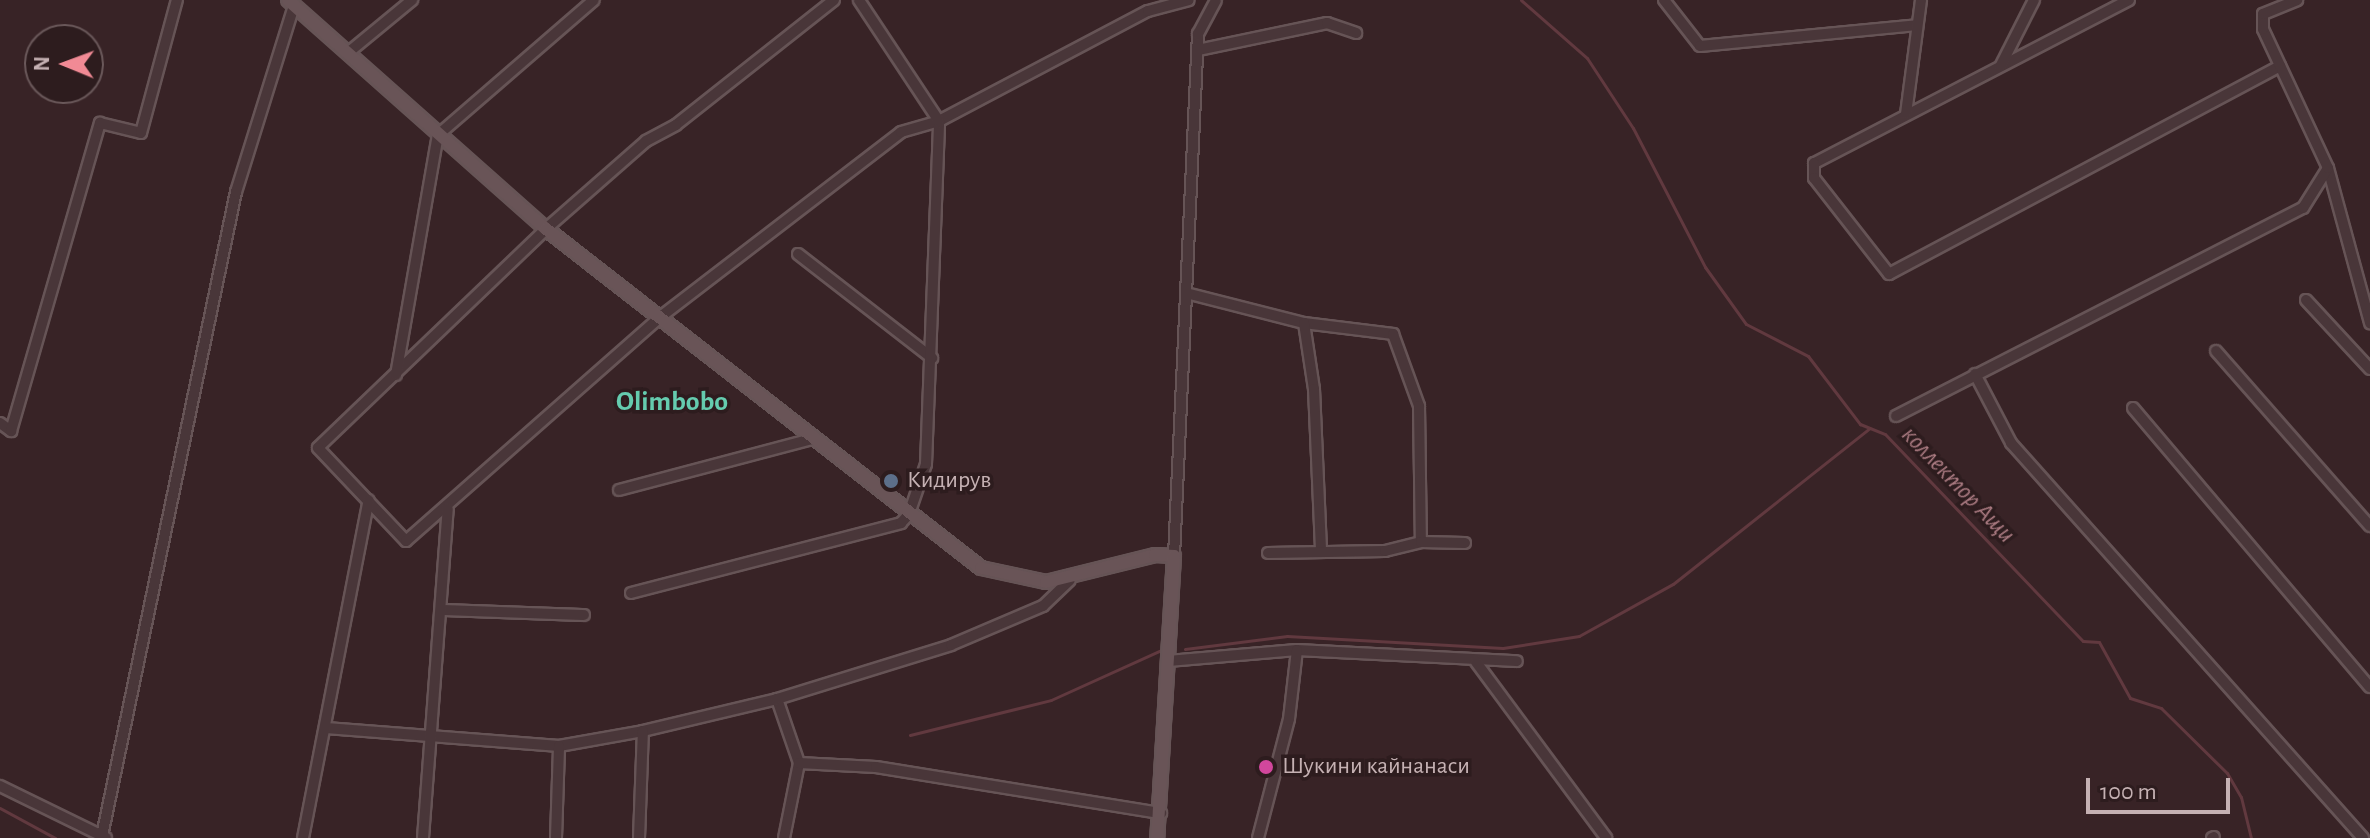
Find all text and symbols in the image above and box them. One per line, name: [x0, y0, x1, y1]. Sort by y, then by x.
north arrow: [24, 24, 104, 104]
text: N: [31, 56, 53, 71]
district label: Olimbobo: [616, 385, 728, 419]
water label: коллектор Ащи: [1895, 420, 2021, 550]
place label: Кидирув: [907, 467, 991, 495]
marker: Кидирув: [882, 472, 900, 490]
place label: Шукини кайнанаси: [1282, 753, 1470, 781]
marker: Шукини кайнанаси: [1257, 758, 1275, 776]
scale bar: [2090, 762, 2234, 812]
text: 100 m: [2100, 780, 2157, 804]

